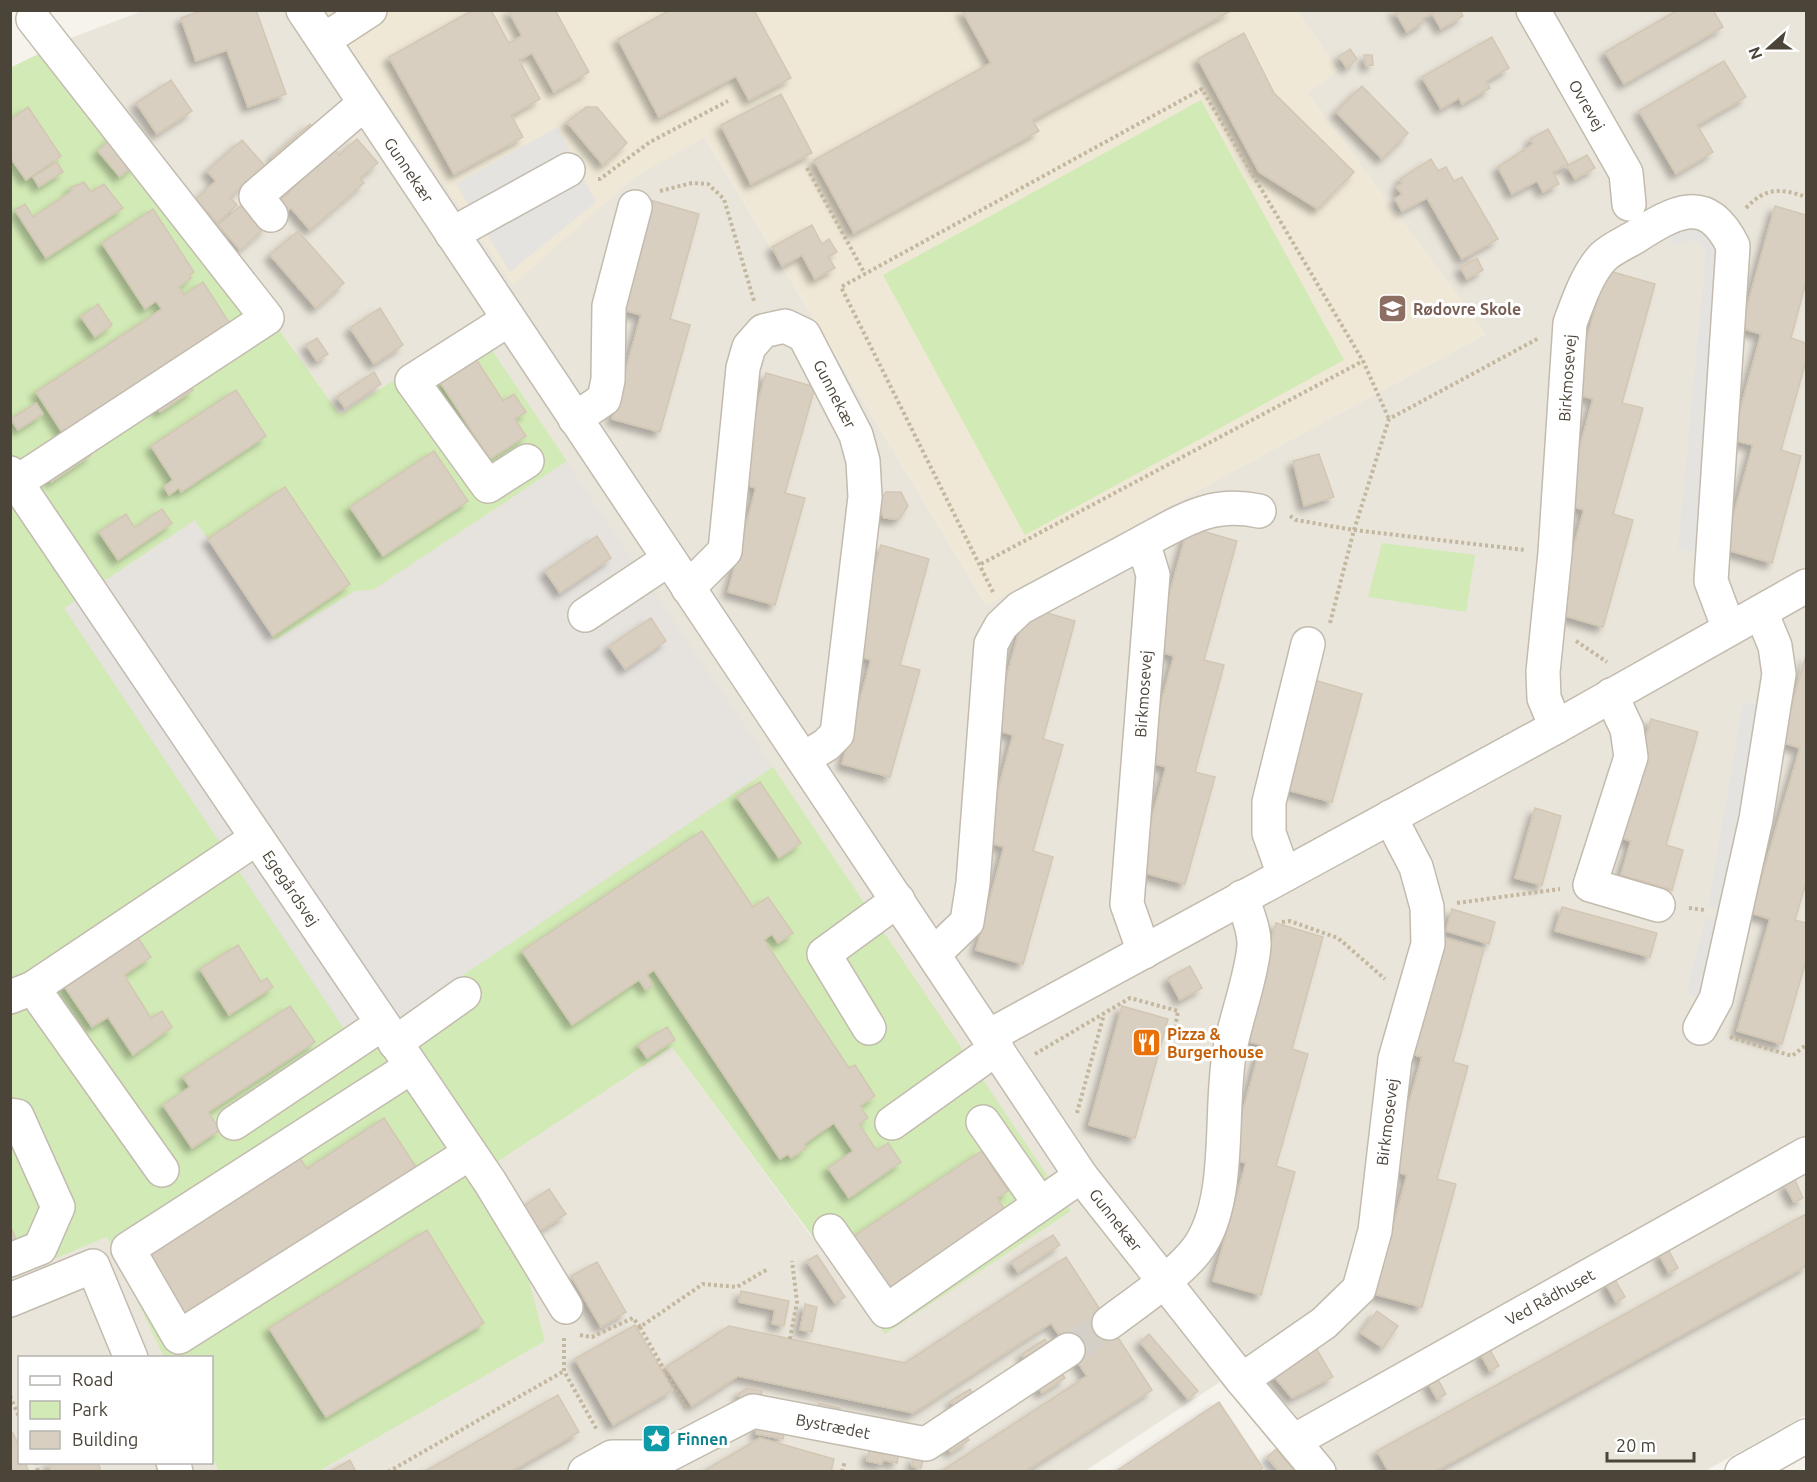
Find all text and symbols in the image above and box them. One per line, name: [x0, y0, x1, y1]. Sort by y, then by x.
north arrow: [1739, 18, 1799, 78]
text: N: [1744, 45, 1766, 62]
street label: Ovrevej: [1565, 76, 1609, 134]
street label: Gunnekær: [381, 134, 437, 206]
school or university icon: Rødovre Skole: [1376, 293, 1408, 325]
place label: Rødovre Skole: [1413, 300, 1521, 318]
street label: Birkmosevej: [1555, 334, 1579, 422]
street label: Gunnekær: [810, 357, 860, 431]
street label: Birkmosevej: [1131, 650, 1155, 738]
street label: Egegårdsvej: [259, 847, 323, 929]
place label: Pizza & Burgerhouse: [1167, 1025, 1264, 1061]
restaurant icon: Pizza & Burgerhouse: [1130, 1027, 1162, 1059]
street label: Birkmosevej: [1373, 1077, 1401, 1167]
street label: Gunnekær: [1086, 1185, 1146, 1255]
street label: Ved Rådhuset: [1502, 1265, 1598, 1329]
legend: [18, 1356, 213, 1464]
text: Road: [72, 1369, 114, 1389]
text: Park: [72, 1399, 108, 1419]
street label: Bystrædet: [794, 1410, 872, 1442]
place icon: Finnen: [640, 1423, 672, 1455]
scale bar: [1607, 1425, 1694, 1463]
text: Building: [72, 1429, 138, 1449]
place label: Finnen: [677, 1430, 728, 1448]
text: 20 m: [1616, 1435, 1656, 1455]

